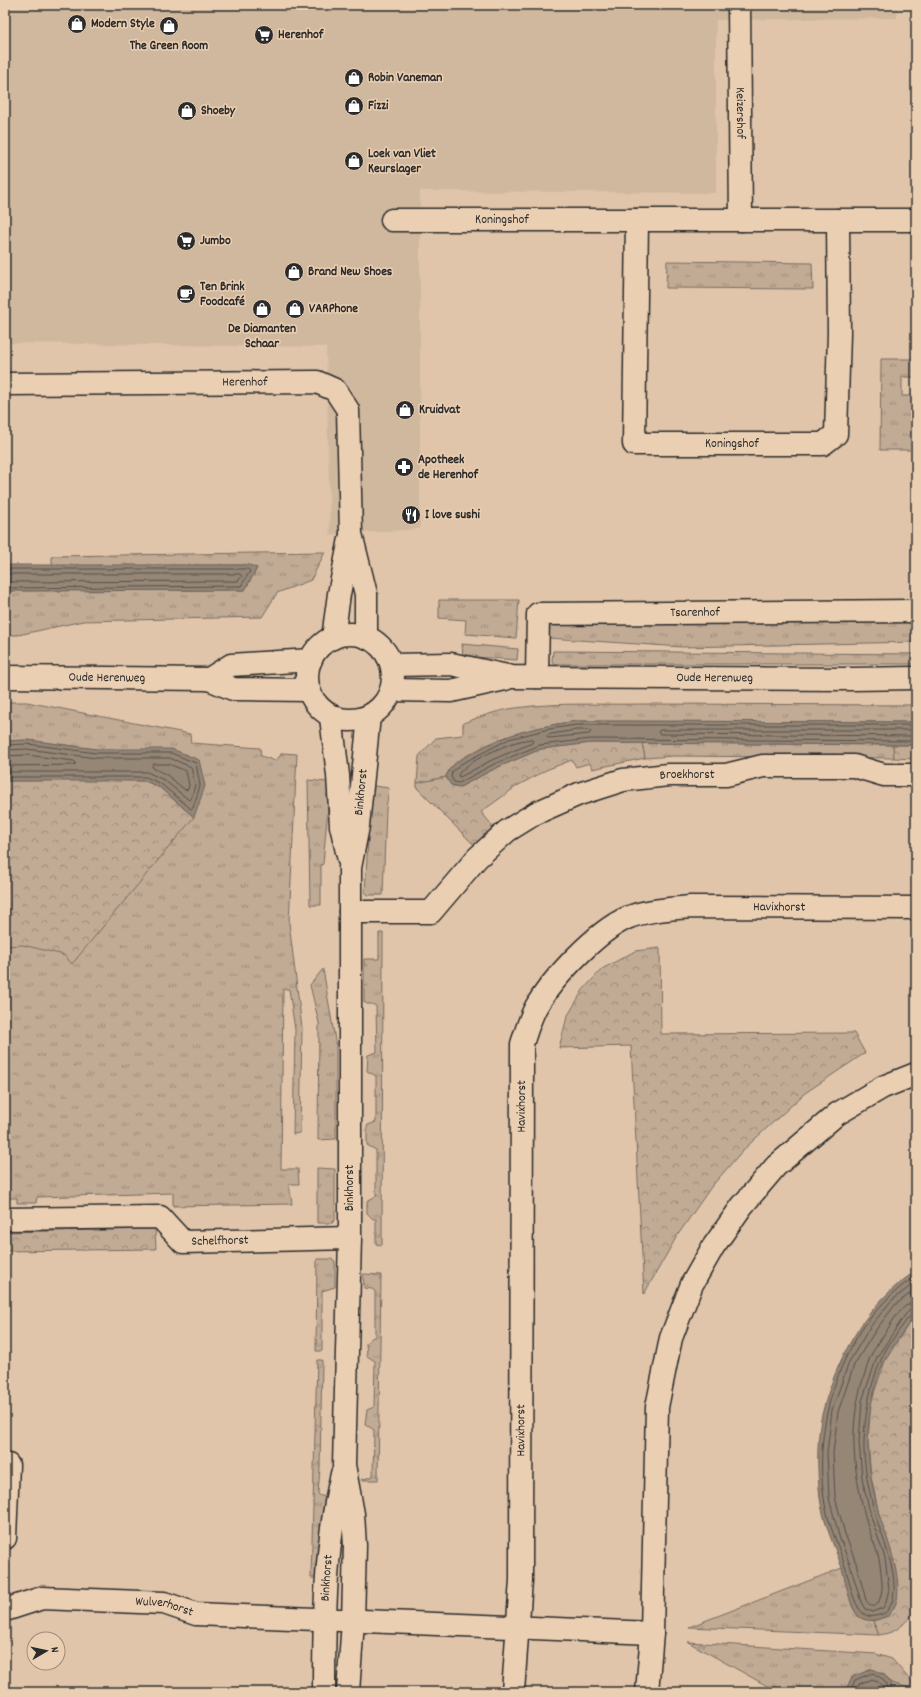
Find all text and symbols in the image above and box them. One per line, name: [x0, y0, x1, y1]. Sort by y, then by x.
shop icon: Modern Style: [66, 13, 88, 35]
place label: Modern Style: [91, 15, 155, 34]
shop icon: The Green Room: [158, 15, 180, 37]
supermarket icon: Herenhof: [253, 24, 275, 46]
place label: Herenhof: [278, 26, 325, 45]
place label: The Green Room: [130, 37, 208, 56]
shop icon: Robin Vaneman: [343, 67, 365, 89]
place label: Robin Vaneman: [368, 69, 442, 88]
street label: Keizershof: [730, 87, 750, 139]
shop icon: Fizzi: [343, 95, 365, 117]
place label: Fizzi: [368, 97, 389, 116]
shop icon: Shoeby: [176, 100, 198, 122]
place label: Shoeby: [201, 102, 236, 121]
place label: Loek van Vliet Keurslager: [368, 145, 436, 179]
shop icon: Loek van Vliet Keurslager: [343, 150, 365, 172]
street label: Koningshof: [475, 211, 529, 230]
supermarket icon: Jumbo: [175, 230, 197, 252]
place label: Jumbo: [200, 232, 231, 251]
shop icon: Brand New Shoes: [283, 261, 305, 283]
place label: Brand New Shoes: [308, 263, 393, 282]
place label: Ten Brink Foodcafé: [200, 278, 245, 312]
cafe icon: Ten Brink Foodcafé: [175, 283, 197, 305]
shop icon: De Diamanten Schaar: [251, 298, 273, 320]
shop icon: VARPhone: [284, 298, 306, 320]
place label: VARPhone: [309, 300, 358, 319]
place label: De Diamanten Schaar: [228, 320, 296, 354]
street label: Herenhof: [222, 373, 268, 392]
shop icon: Kruidvat: [394, 399, 416, 421]
place label: Kruidvat: [419, 401, 460, 420]
street label: Koningshof: [705, 435, 759, 454]
place label: Apotheek de Herenhof: [418, 451, 479, 485]
pharmacy icon: Apotheek de Herenhof: [393, 456, 415, 478]
restaurant icon: I love sushi: [400, 504, 422, 526]
place label: I love sushi: [425, 506, 481, 525]
street label: Tsarenhof: [670, 603, 720, 622]
street label: Oude Herenweg: [69, 668, 146, 688]
street label: Oude Herenweg: [676, 668, 753, 688]
street label: Broekhorst: [659, 766, 715, 785]
street label: Binkhorst: [350, 768, 373, 816]
street label: Havixhorst: [753, 898, 806, 917]
street label: Havixhorst: [512, 1080, 531, 1132]
street label: Binkhorst: [341, 1164, 360, 1211]
street label: Schelfhorst: [191, 1231, 249, 1251]
street label: Havixhorst: [512, 1404, 531, 1456]
street label: Binkhorst: [316, 1554, 338, 1602]
street label: Wulverhorst: [135, 1592, 196, 1622]
north arrow: [26, 1631, 66, 1671]
text: N: [46, 1646, 62, 1654]

